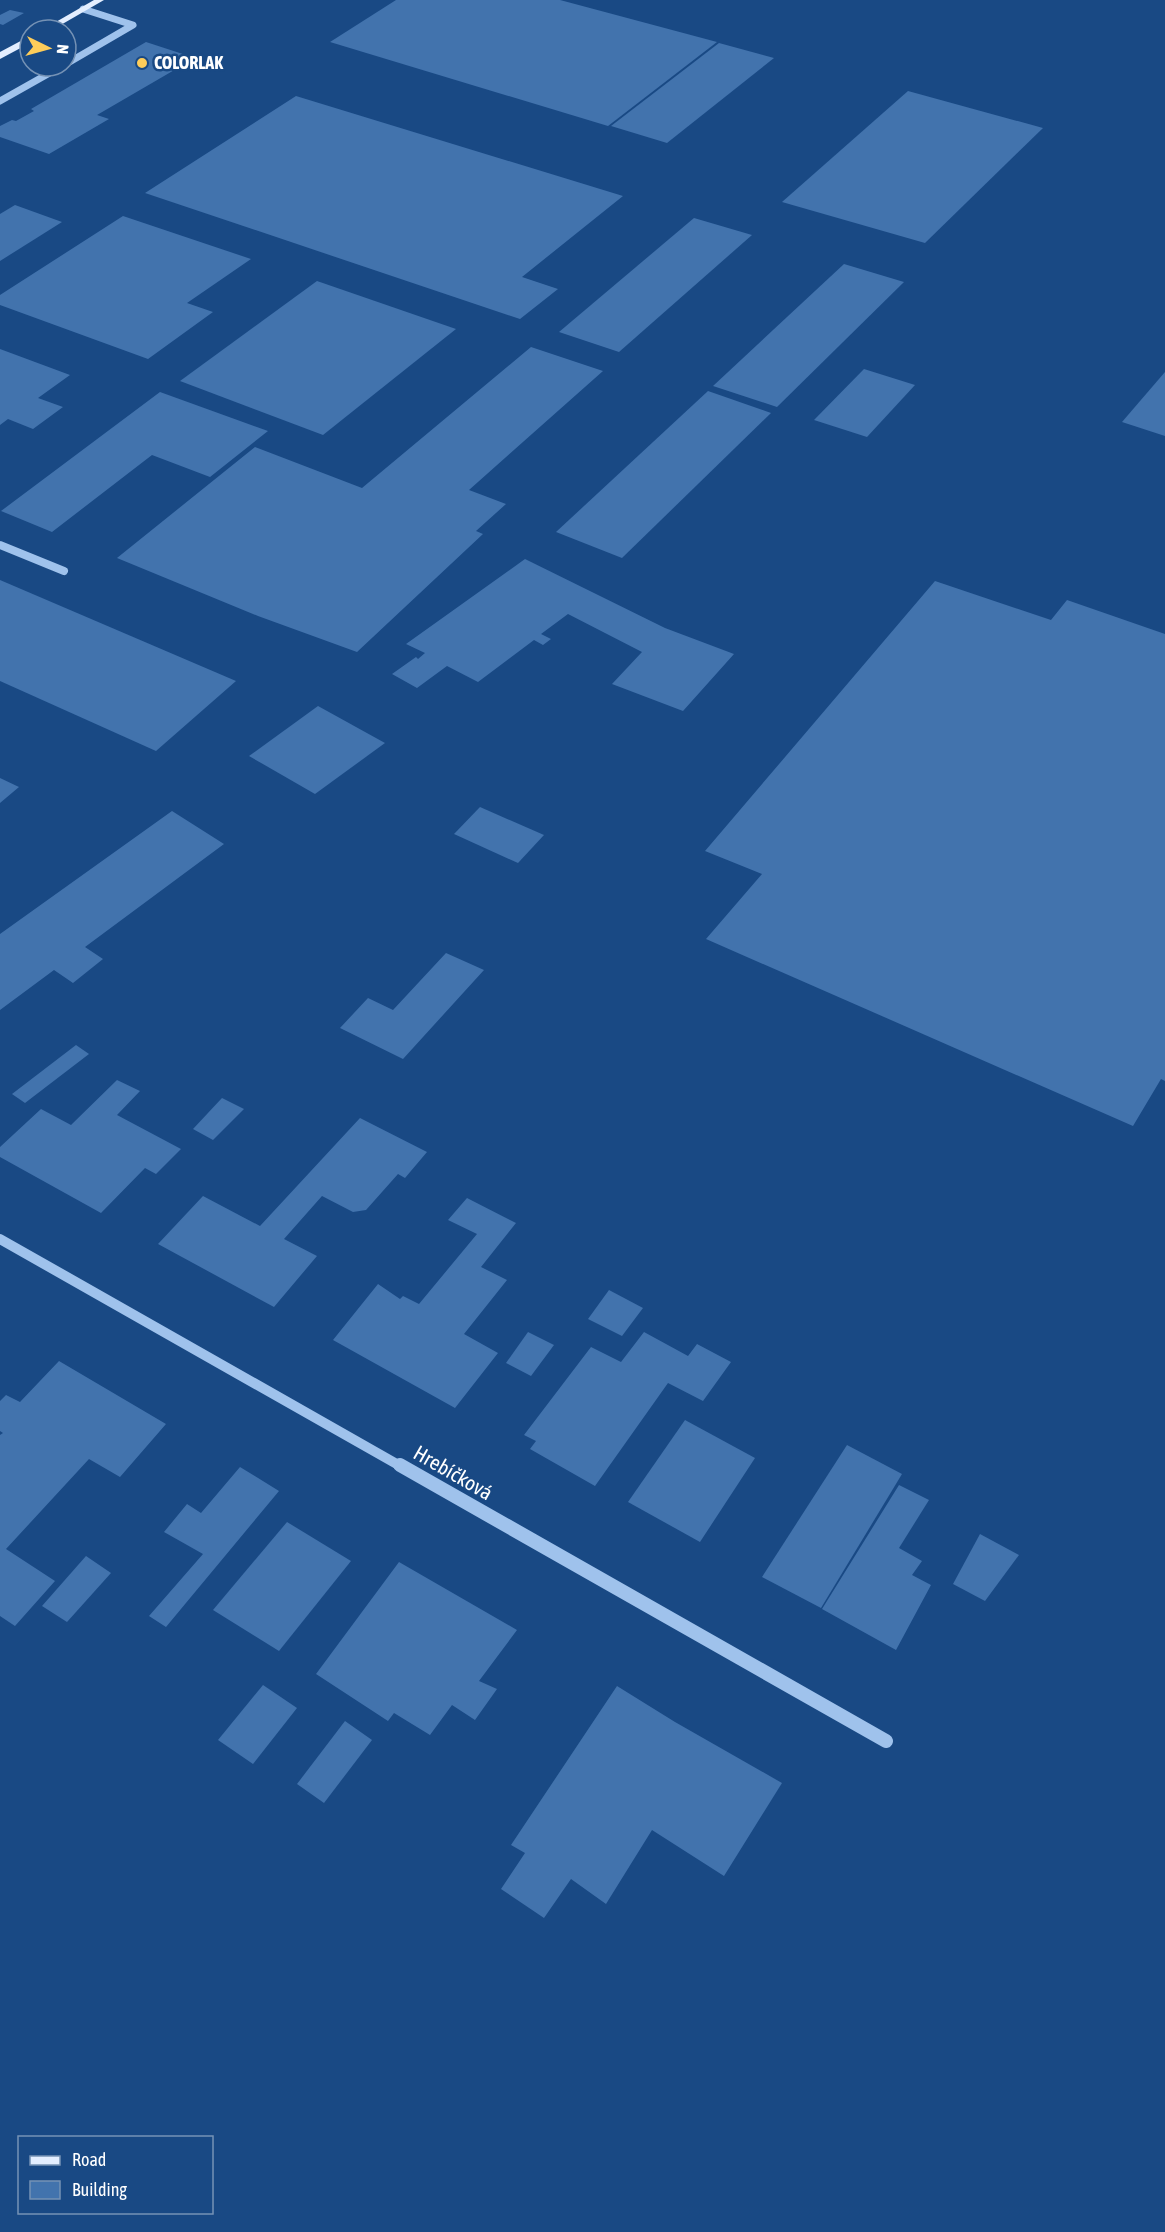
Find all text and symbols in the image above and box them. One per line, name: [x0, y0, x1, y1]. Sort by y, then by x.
north arrow: [18, 18, 78, 78]
text: N: [54, 44, 72, 55]
place label: COLORLAK: [154, 52, 223, 73]
marker: COLORLAK: [135, 56, 149, 70]
street label: Hrebíčková: [410, 1440, 497, 1504]
legend: [18, 2136, 213, 2214]
text: Road: [72, 2149, 106, 2170]
text: Building: [72, 2179, 127, 2200]

